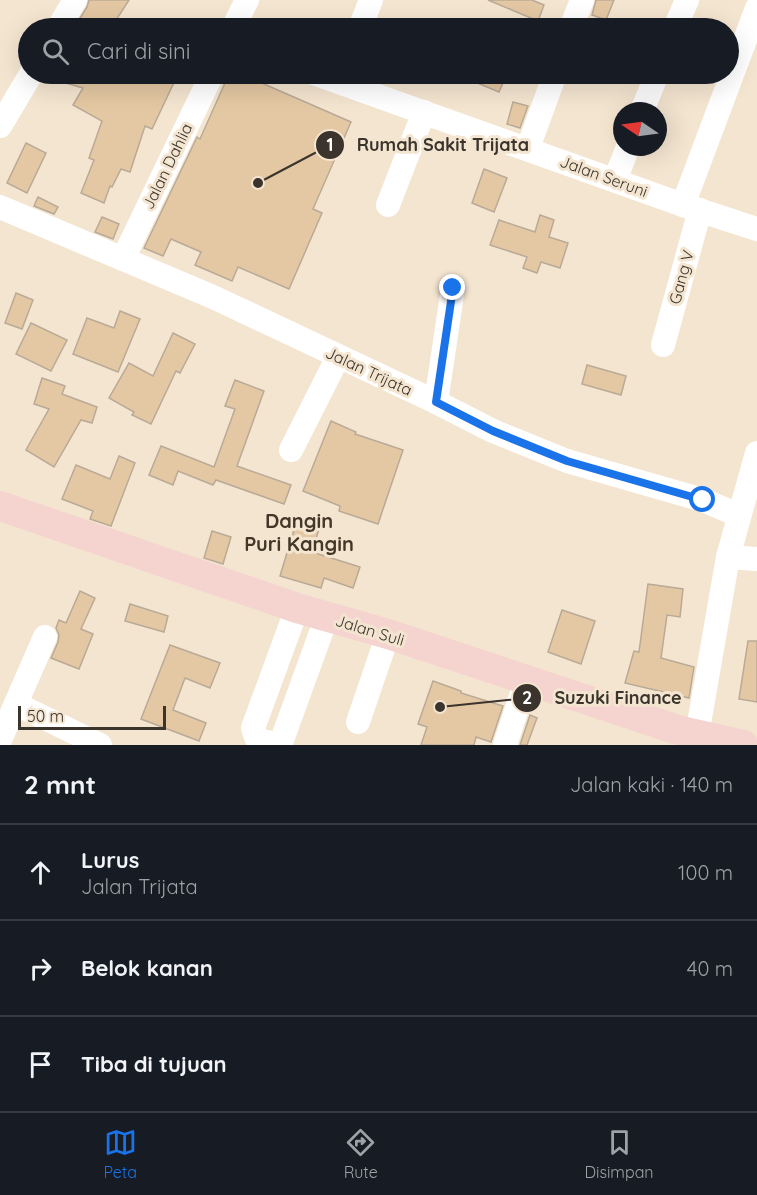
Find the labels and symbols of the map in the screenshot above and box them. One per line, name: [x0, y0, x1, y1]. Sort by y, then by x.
north arrow: [613, 102, 667, 156]
street label: Jalan Dahlia: [138, 120, 196, 212]
callout: Rumah Sakit Trijata: [315, 127, 541, 163]
text: 1: [326, 133, 334, 156]
text: Rumah Sakit Trijata: [357, 133, 529, 156]
street label: Jalan Seruni: [557, 151, 651, 201]
street label: Gang V: [664, 247, 698, 306]
route end: [439, 274, 465, 300]
street label: Jalan Trijata: [323, 342, 415, 400]
route start: [689, 486, 715, 512]
district label: Dangin Puri Kangin: [244, 508, 354, 556]
street label: Jalan Suli: [333, 610, 407, 650]
callout: Suzuki Finance: [512, 680, 693, 716]
text: 2: [522, 686, 532, 709]
text: Suzuki Finance: [554, 686, 682, 709]
scale bar: [18, 703, 166, 730]

